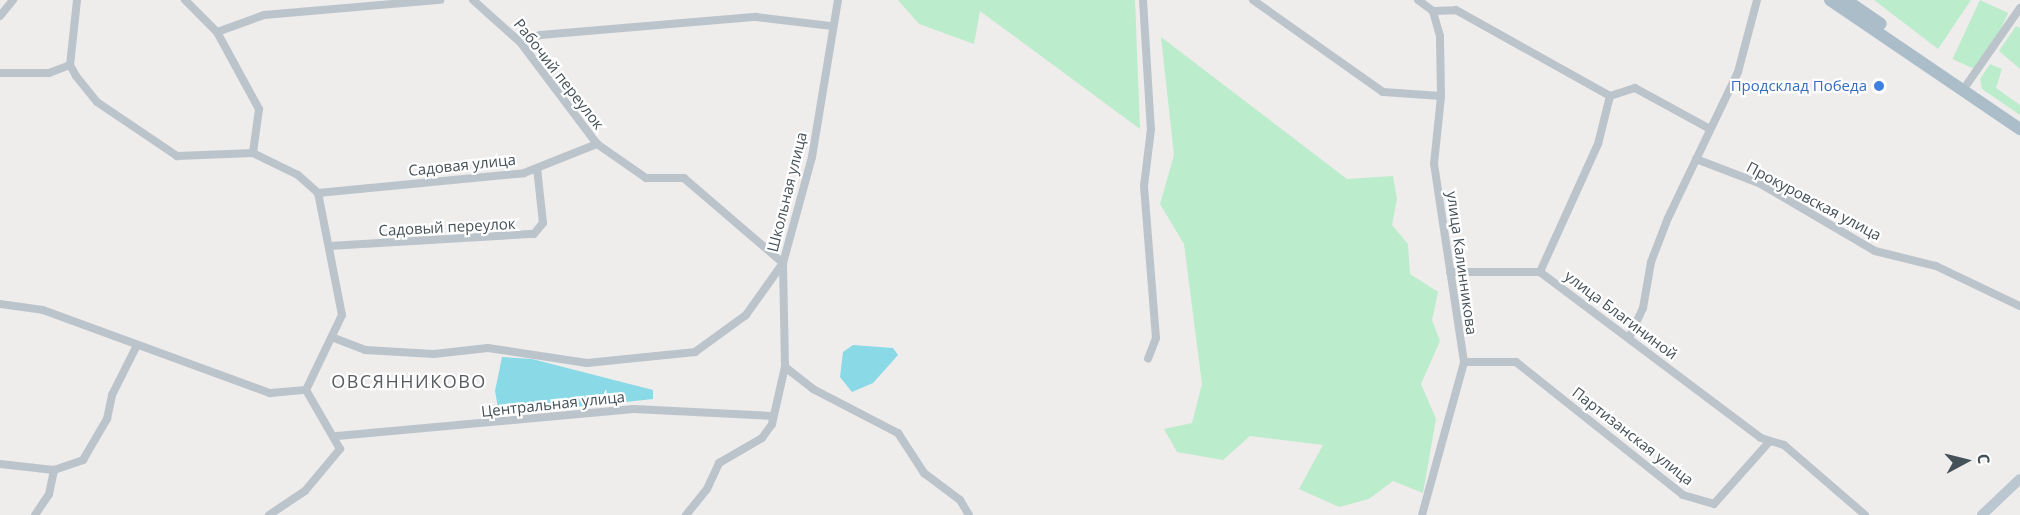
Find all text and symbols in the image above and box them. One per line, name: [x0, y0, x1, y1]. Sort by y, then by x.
street label: Рабочий переулок: [510, 15, 608, 133]
place label: Продсклад Победа: [1731, 77, 1867, 95]
marker: Продсклад Победа: [1872, 79, 1886, 93]
street label: Школьная улица: [763, 130, 811, 254]
street label: Садовая улица: [407, 150, 517, 180]
street label: Прокуровская улица: [1744, 158, 1884, 244]
street label: улица Калинникова: [1443, 190, 1481, 336]
street label: Садовый переулок: [378, 214, 516, 240]
street label: улица Благининой: [1561, 267, 1681, 363]
district label: ОВСЯННИКОВО: [331, 370, 487, 392]
street label: Партизанская улица: [1569, 383, 1697, 489]
street label: Центральная улица: [480, 388, 626, 420]
north arrow: [1936, 431, 1996, 491]
text: С: [1972, 452, 1995, 465]

